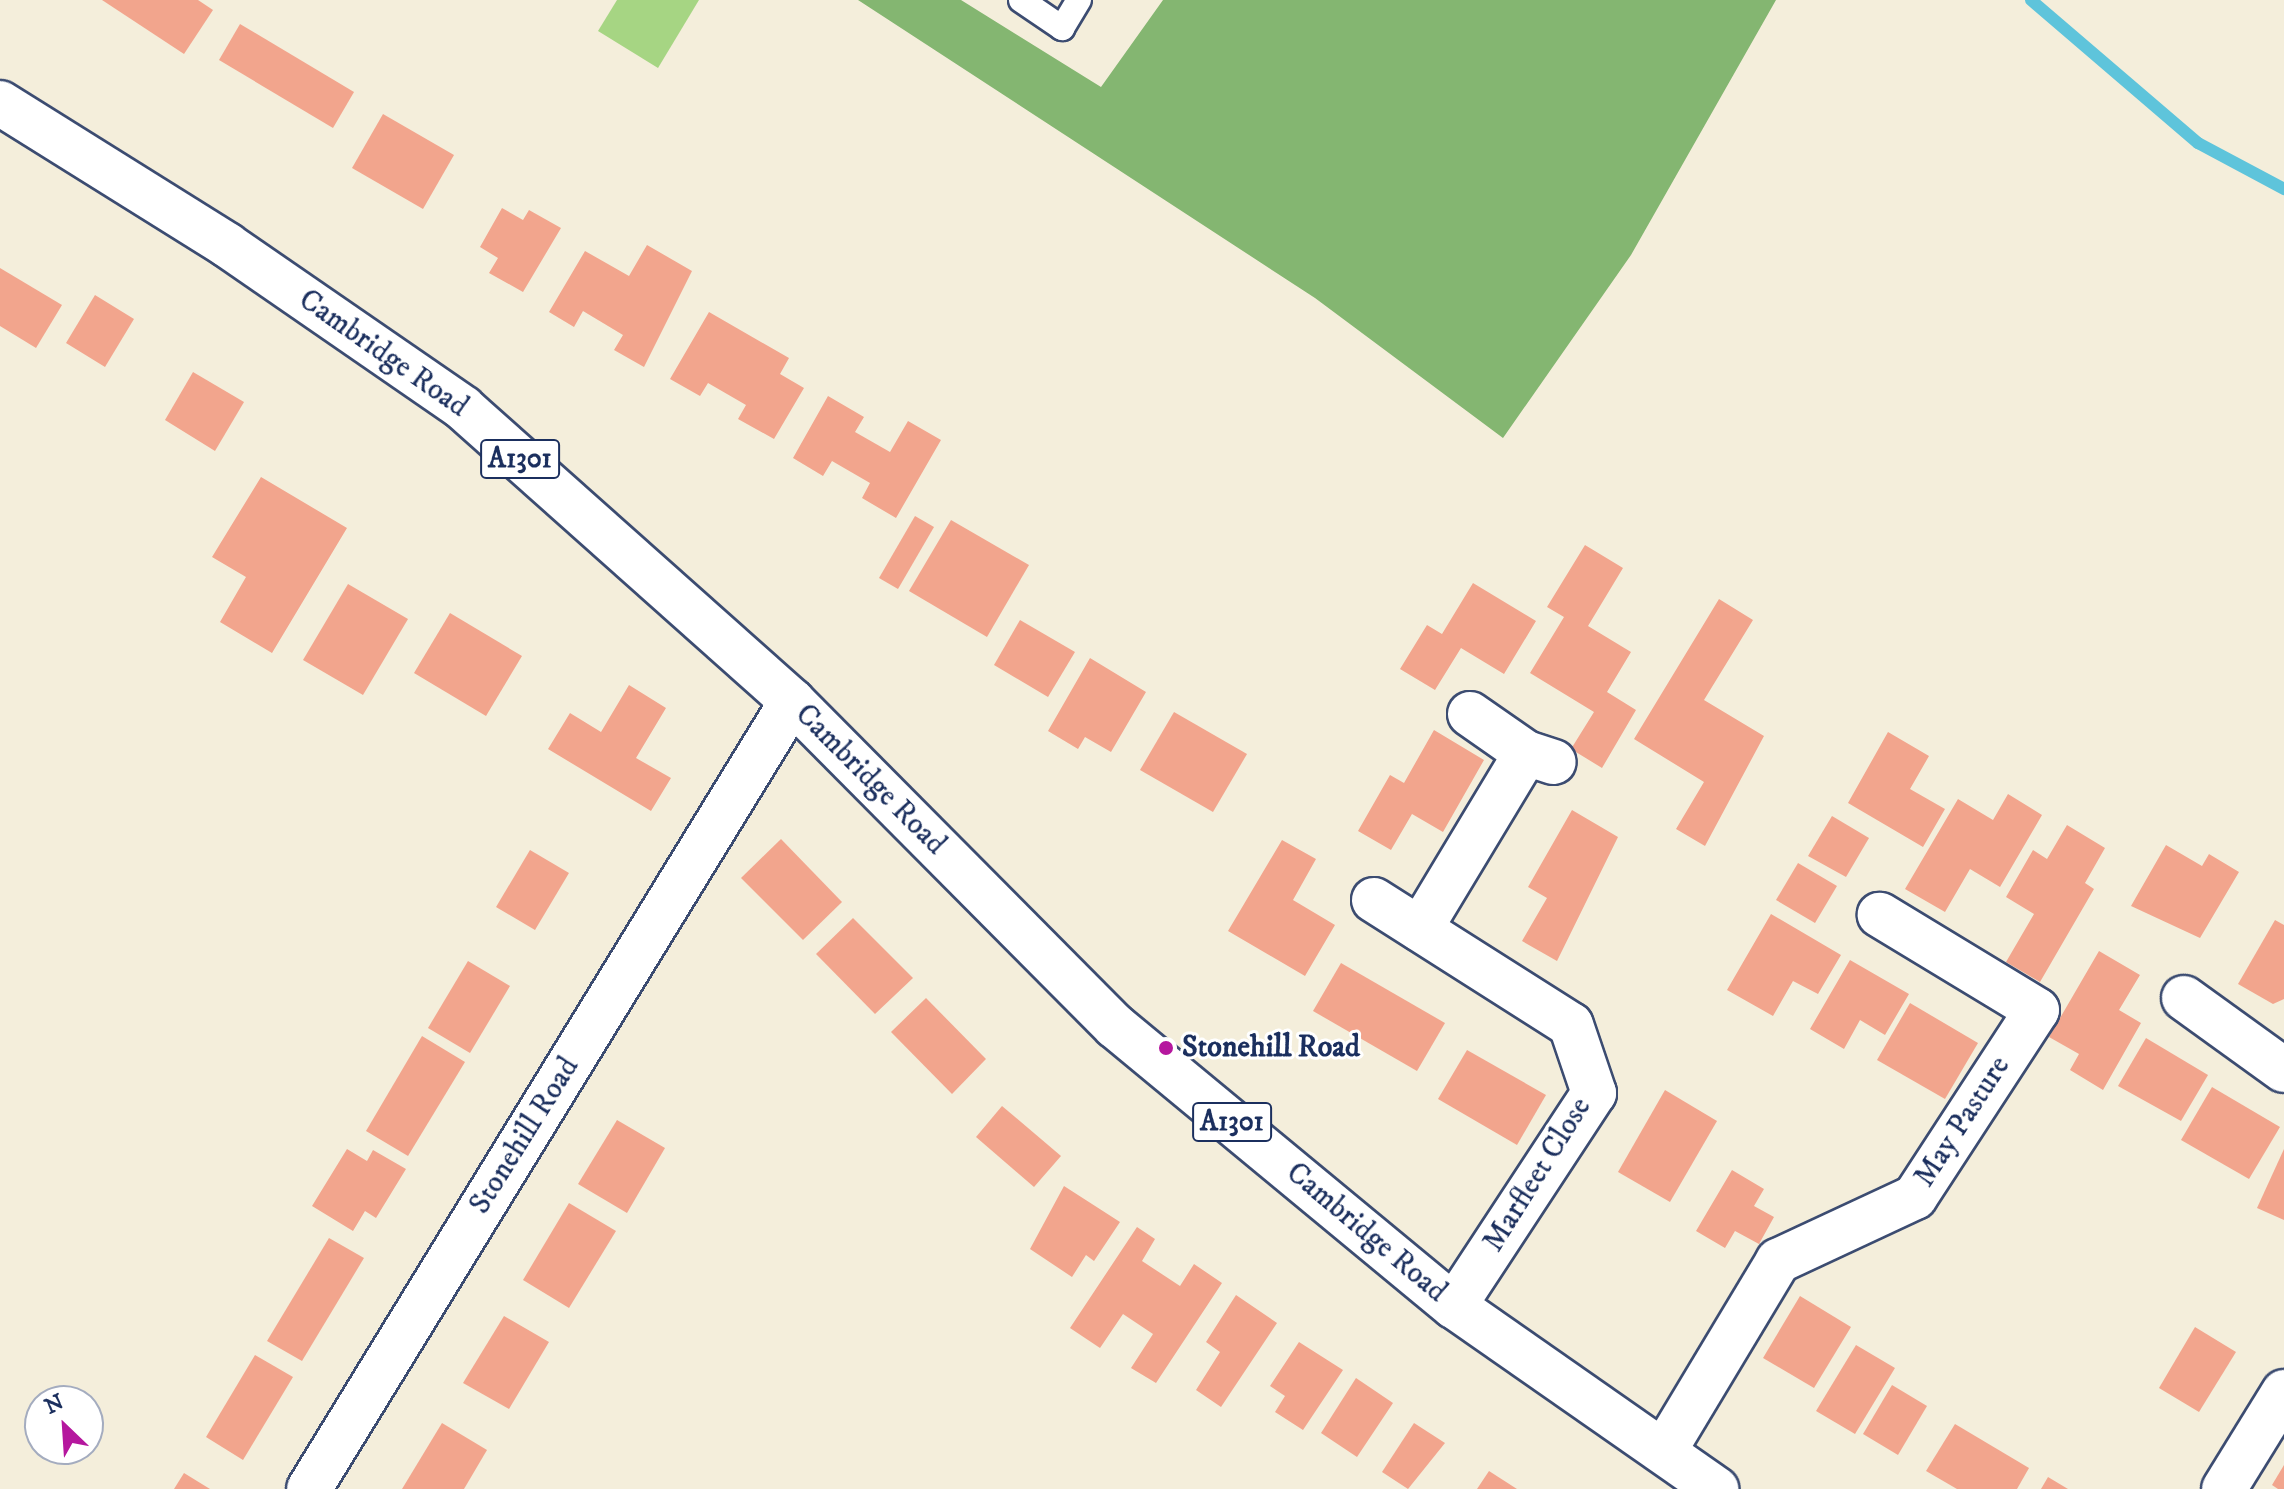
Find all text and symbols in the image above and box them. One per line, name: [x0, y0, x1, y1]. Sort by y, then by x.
street label: Cambridge Road: [291, 282, 475, 426]
road number: A1301: [480, 435, 560, 483]
street label: Cambridge Road: [787, 697, 953, 863]
place label: Stonehill Road: [1182, 1030, 1360, 1066]
marker: Stonehill Road: [1157, 1039, 1175, 1057]
street label: May Pasture: [1907, 1050, 2019, 1194]
street label: Stonehill Road: [463, 1051, 587, 1221]
street label: Marfleet Close: [1476, 1091, 1600, 1259]
road number: A1301: [1192, 1098, 1272, 1146]
street label: Cambridge Road: [1278, 1155, 1454, 1311]
north arrow: [24, 1385, 104, 1465]
text: N: [41, 1389, 68, 1421]

